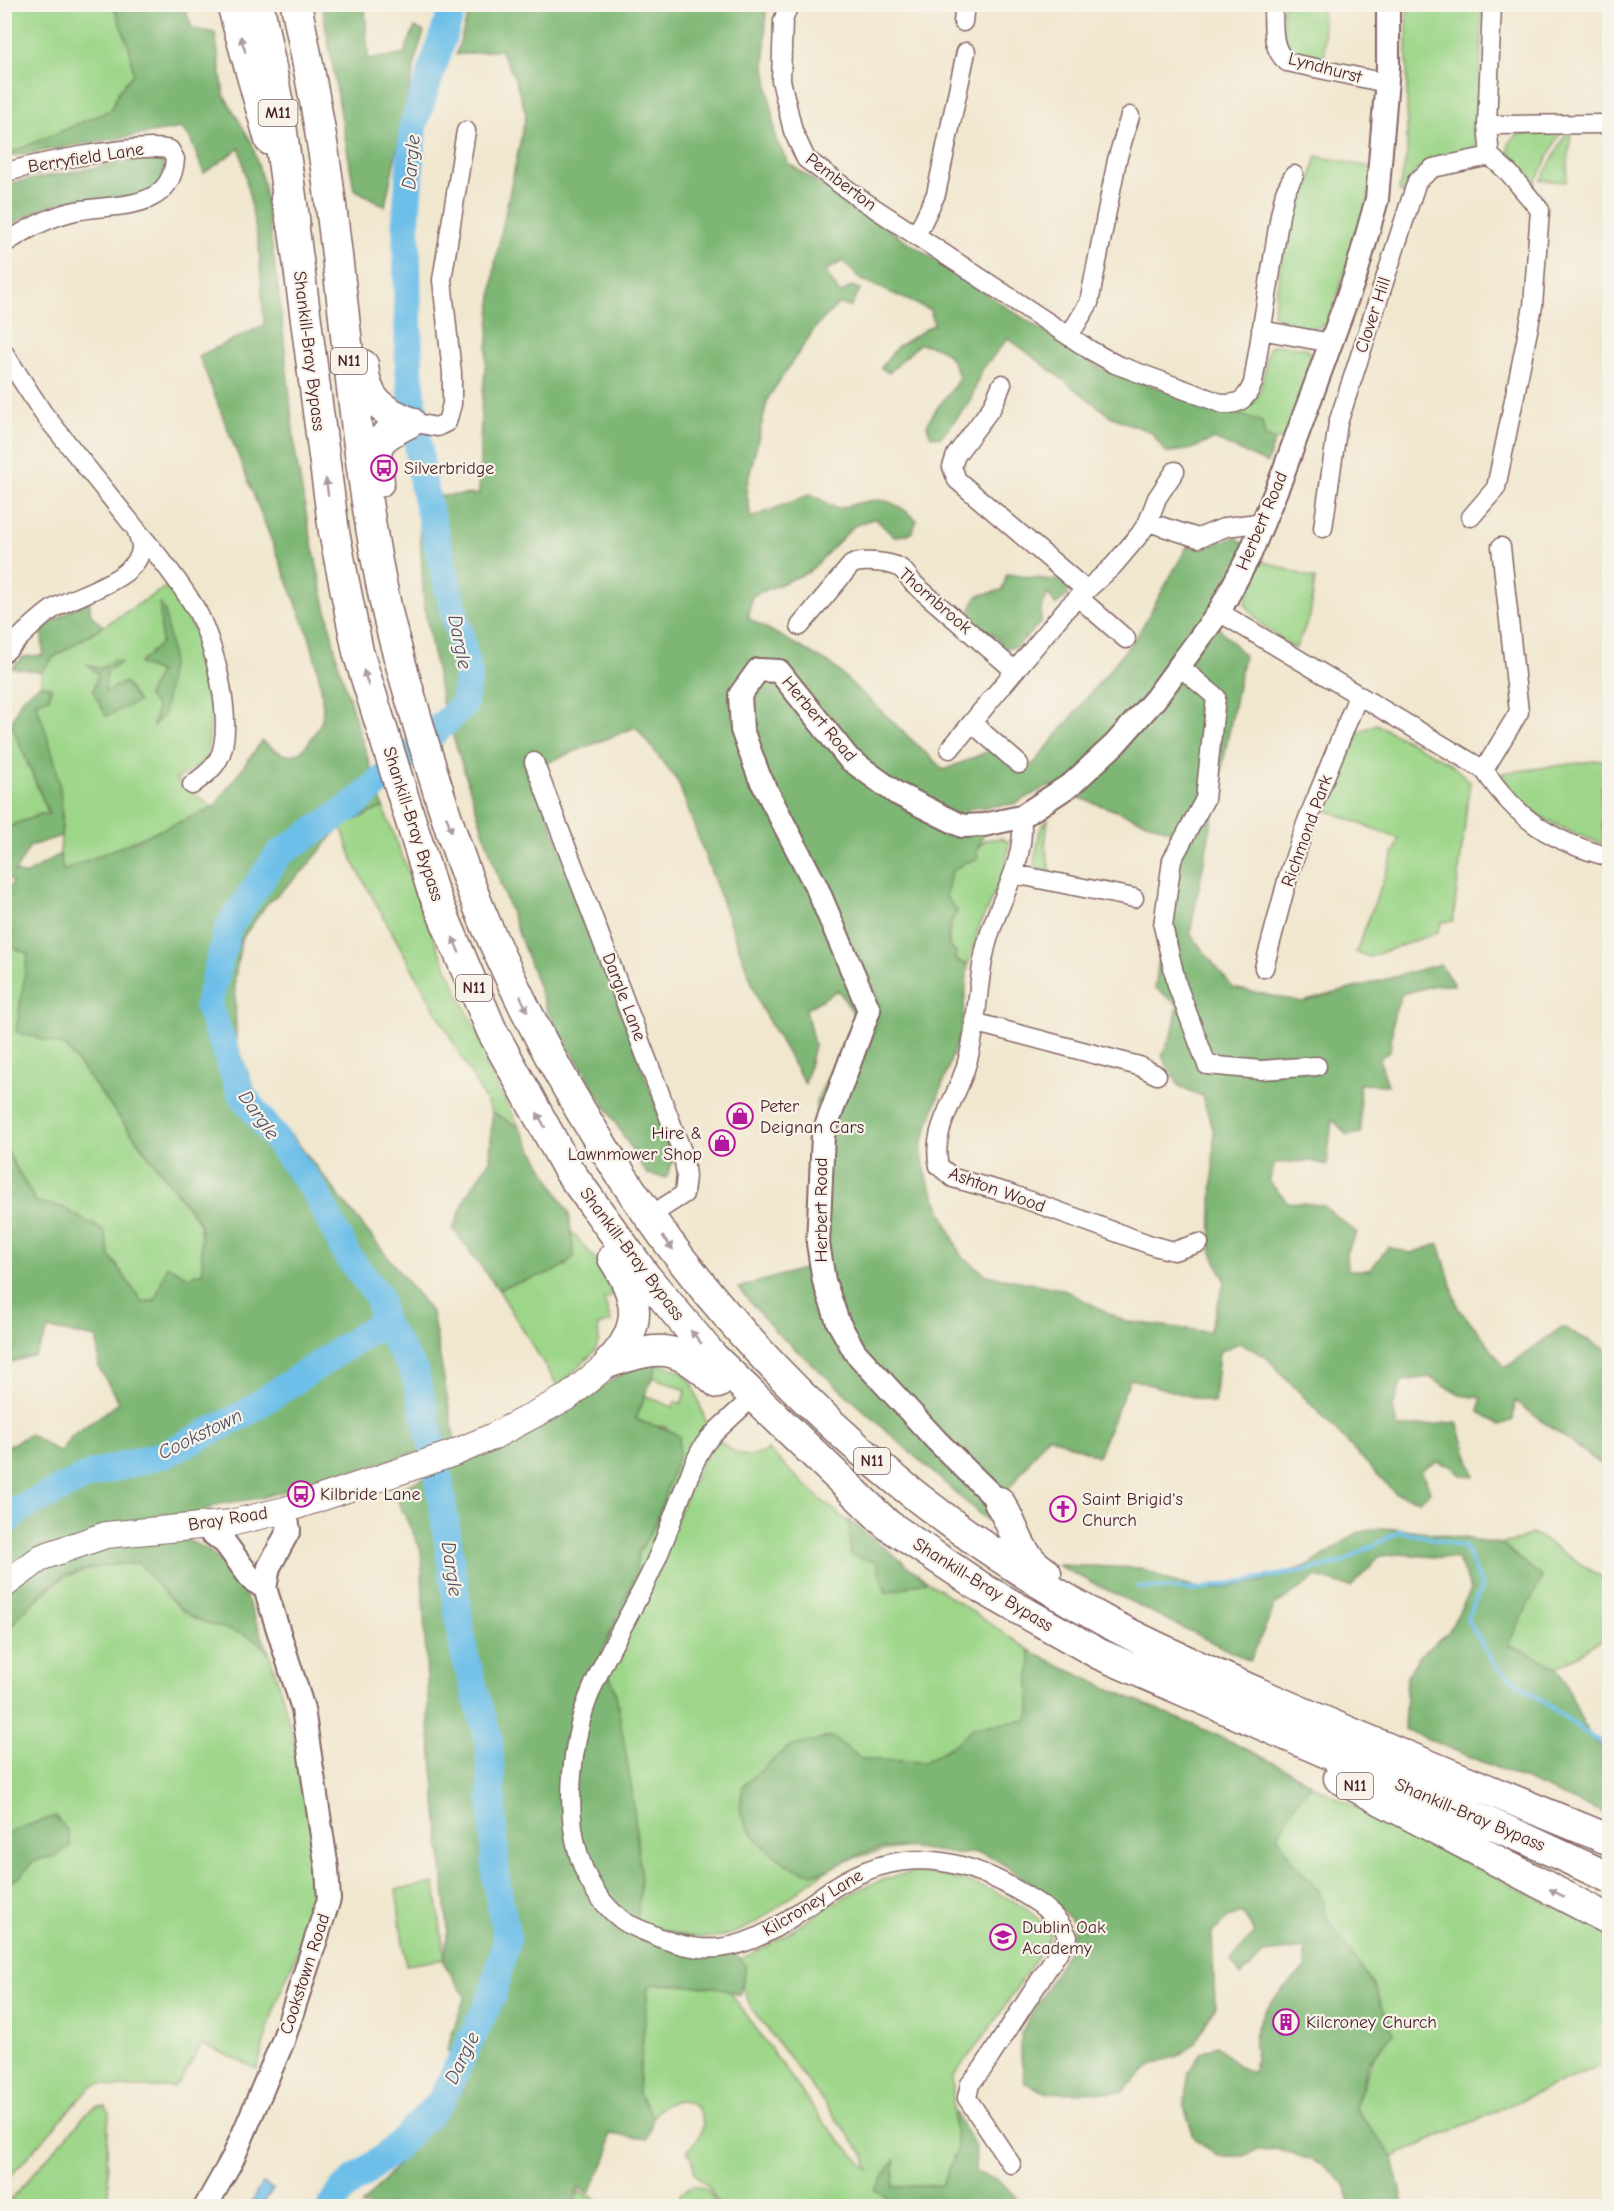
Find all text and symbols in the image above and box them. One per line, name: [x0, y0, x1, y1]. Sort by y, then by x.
one-way arrow: [238, 35, 247, 53]
street label: Lyndhurst: [1286, 48, 1365, 88]
road number: M11: [258, 100, 298, 126]
water label: Dargle: [397, 134, 425, 190]
street label: Berryfield Lane: [27, 138, 145, 178]
street label: Pemberton: [801, 149, 881, 215]
street label: Shankill-Bray Bypass: [289, 270, 329, 432]
street label: Clover Hill: [1351, 274, 1395, 356]
road number: N11: [331, 348, 367, 374]
bus stop icon: Silverbridge: [369, 453, 399, 483]
place label: Silverbridge: [404, 458, 494, 479]
street label: Herbert Road: [1232, 469, 1292, 573]
one-way arrow: [323, 478, 332, 497]
street label: Thornbrook: [894, 564, 976, 639]
water label: Dargle: [443, 613, 477, 671]
one-way arrow: [361, 669, 370, 687]
street label: Herbert Road: [777, 672, 861, 766]
street label: Shankill-Bray Bypass: [378, 744, 448, 904]
street label: Richmond Park: [1277, 772, 1337, 890]
one-way arrow: [445, 816, 455, 834]
one-way arrow: [450, 936, 460, 954]
street label: Dargle Lane: [598, 950, 650, 1044]
road number: N11: [456, 975, 492, 1001]
one-way arrow: [519, 996, 528, 1013]
water label: Dargle: [234, 1086, 284, 1144]
place label: Peter Deignan Cars: [760, 1096, 864, 1138]
shop icon: Peter Deignan Cars: [725, 1101, 755, 1131]
one-way arrow: [536, 1111, 546, 1128]
place label: Hire & Lawnmower Shop: [568, 1123, 702, 1165]
shop icon: Hire & Lawnmower Shop: [707, 1128, 737, 1158]
street label: Herbert Road: [811, 1158, 832, 1263]
street label: Ashton Wood: [946, 1163, 1048, 1217]
street label: Shankill-Bray Bypass: [575, 1183, 689, 1325]
one-way arrow: [661, 1235, 673, 1250]
one-way arrow: [690, 1330, 703, 1345]
water label: Cookstown: [154, 1404, 246, 1464]
road number: N11: [854, 1448, 890, 1474]
bus stop icon: Kilbride Lane: [286, 1479, 316, 1509]
place label: Kilbride Lane: [320, 1484, 421, 1505]
place label: Saint Brigid's Church: [1082, 1489, 1183, 1531]
church icon: Saint Brigid's Church: [1048, 1494, 1078, 1524]
street label: Bray Road: [187, 1502, 269, 1536]
street label: Shankill-Bray Bypass: [909, 1533, 1057, 1637]
water label: Dargle: [437, 1540, 467, 1598]
road number: N11: [1337, 1773, 1373, 1799]
street label: Shankill-Bray Bypass: [1392, 1774, 1548, 1856]
street label: Kilcroney Lane: [759, 1865, 867, 1941]
one-way arrow: [1549, 1888, 1566, 1898]
street label: Cookstown Road: [276, 1911, 334, 2037]
place label: Dublin Oak Academy: [1022, 1917, 1106, 1959]
school or university icon: Dublin Oak Academy: [988, 1922, 1018, 1952]
building icon: Kilcroney Church: [1271, 2007, 1301, 2037]
place label: Kilcroney Church: [1306, 2012, 1437, 2033]
water label: Dargle: [440, 2028, 484, 2088]

